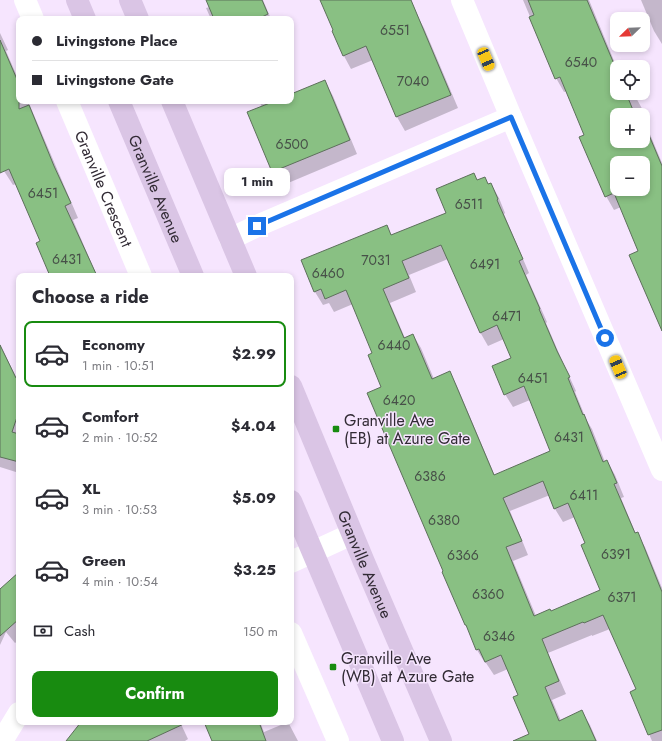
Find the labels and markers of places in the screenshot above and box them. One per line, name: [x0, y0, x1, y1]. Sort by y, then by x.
place label: Granville Ave (EB) at Azure Gate: [344, 409, 470, 450]
marker: Granville Ave (EB) at Azure Gate: [331, 424, 341, 434]
place label: Granville Ave (WB) at Azure Gate: [341, 647, 474, 688]
marker: Granville Ave (WB) at Azure Gate: [328, 662, 338, 672]

